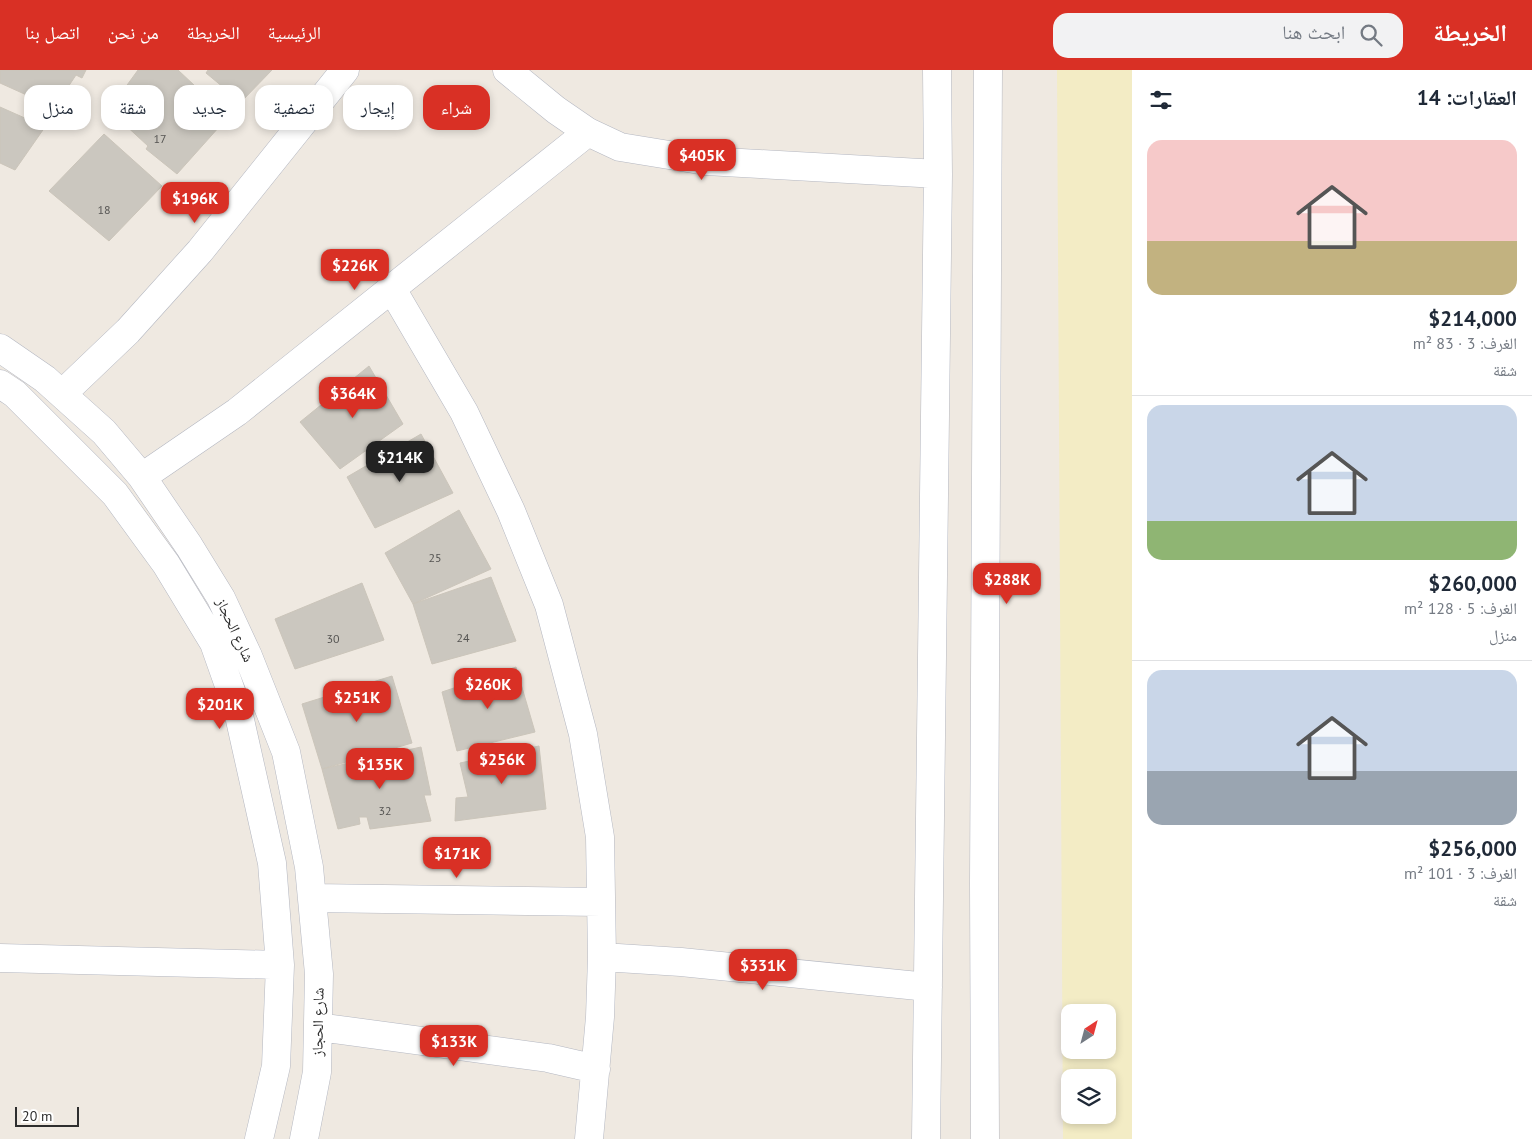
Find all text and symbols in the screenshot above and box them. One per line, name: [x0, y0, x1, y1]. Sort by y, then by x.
search box: [1053, 13, 1403, 58]
text: الخريطة: [1433, 17, 1507, 48]
text: ابحث هنا: [1282, 20, 1345, 44]
text: اتصل بنا: [25, 21, 80, 44]
text: من نحن: [108, 21, 159, 44]
text: الخريطة: [187, 21, 240, 44]
text: الرئيسية: [268, 21, 321, 44]
icon: search: [1357, 21, 1385, 49]
text: العقارات: 14: [1417, 84, 1517, 111]
chip: منزل: [24, 85, 91, 130]
chip: شقة: [101, 85, 164, 130]
chip: جديد: [174, 85, 245, 130]
chip: تصفية: [255, 85, 333, 130]
chip: إيجار: [343, 85, 413, 130]
chip: شراء: [423, 85, 490, 130]
icon: filters: [1147, 86, 1175, 114]
house number: 17: [153, 131, 167, 146]
pin: $405K: [667, 138, 737, 181]
text: $405K: [679, 145, 725, 165]
icon: home: [1287, 172, 1377, 262]
pin: $196K: [160, 182, 230, 224]
text: $196K: [172, 188, 218, 208]
house number: 18: [97, 202, 111, 217]
pin: $226K: [320, 248, 390, 291]
text: $226K: [332, 255, 378, 275]
text: $214,000: [1428, 305, 1517, 332]
text: الغرف: 3 · 83 m²: [1413, 333, 1517, 353]
text: شقة: [1493, 360, 1517, 380]
pin: $364K: [318, 376, 388, 419]
text: $364K: [330, 383, 376, 403]
icon: home: [1287, 438, 1377, 528]
pin: $214K: [365, 440, 435, 483]
text: $214K: [377, 447, 423, 467]
house number: 25: [428, 550, 442, 565]
pin: $288K: [972, 562, 1042, 605]
text: $288K: [984, 569, 1030, 589]
text: $260,000: [1428, 570, 1517, 597]
street label: شارع الحجاز: [211, 594, 259, 666]
text: الغرف: 5 · 128 m²: [1404, 598, 1517, 618]
text: منزل: [1489, 625, 1517, 645]
house number: 24: [456, 630, 470, 645]
house number: 30: [326, 631, 340, 646]
pin: $260K: [453, 668, 523, 710]
text: $260K: [465, 674, 511, 694]
pin: $251K: [322, 680, 392, 723]
text: $251K: [334, 687, 380, 707]
pin: $201K: [185, 688, 255, 730]
text: $201K: [197, 694, 243, 714]
icon: home: [1287, 703, 1377, 793]
pin: $256K: [467, 742, 537, 785]
pin: $135K: [345, 748, 415, 790]
text: $256K: [479, 749, 525, 769]
text: $135K: [357, 754, 403, 774]
house number: 32: [378, 803, 392, 818]
text: $256,000: [1428, 835, 1517, 862]
pin: $171K: [422, 836, 492, 879]
text: $171K: [434, 843, 480, 863]
text: الغرف: 3 · 101 m²: [1404, 863, 1517, 883]
text: شقة: [1493, 890, 1517, 910]
pin: $331K: [728, 948, 798, 991]
text: $331K: [740, 955, 786, 975]
street label: شارع الحجاز: [307, 987, 329, 1058]
north arrow: [1061, 1004, 1116, 1059]
map controls: [1061, 1004, 1116, 1124]
pin: $133K: [419, 1024, 489, 1067]
text: $133K: [431, 1031, 477, 1051]
button: layers: [1061, 1069, 1116, 1124]
scale bar: [15, 1104, 79, 1127]
text: 20 m: [22, 1107, 52, 1125]

